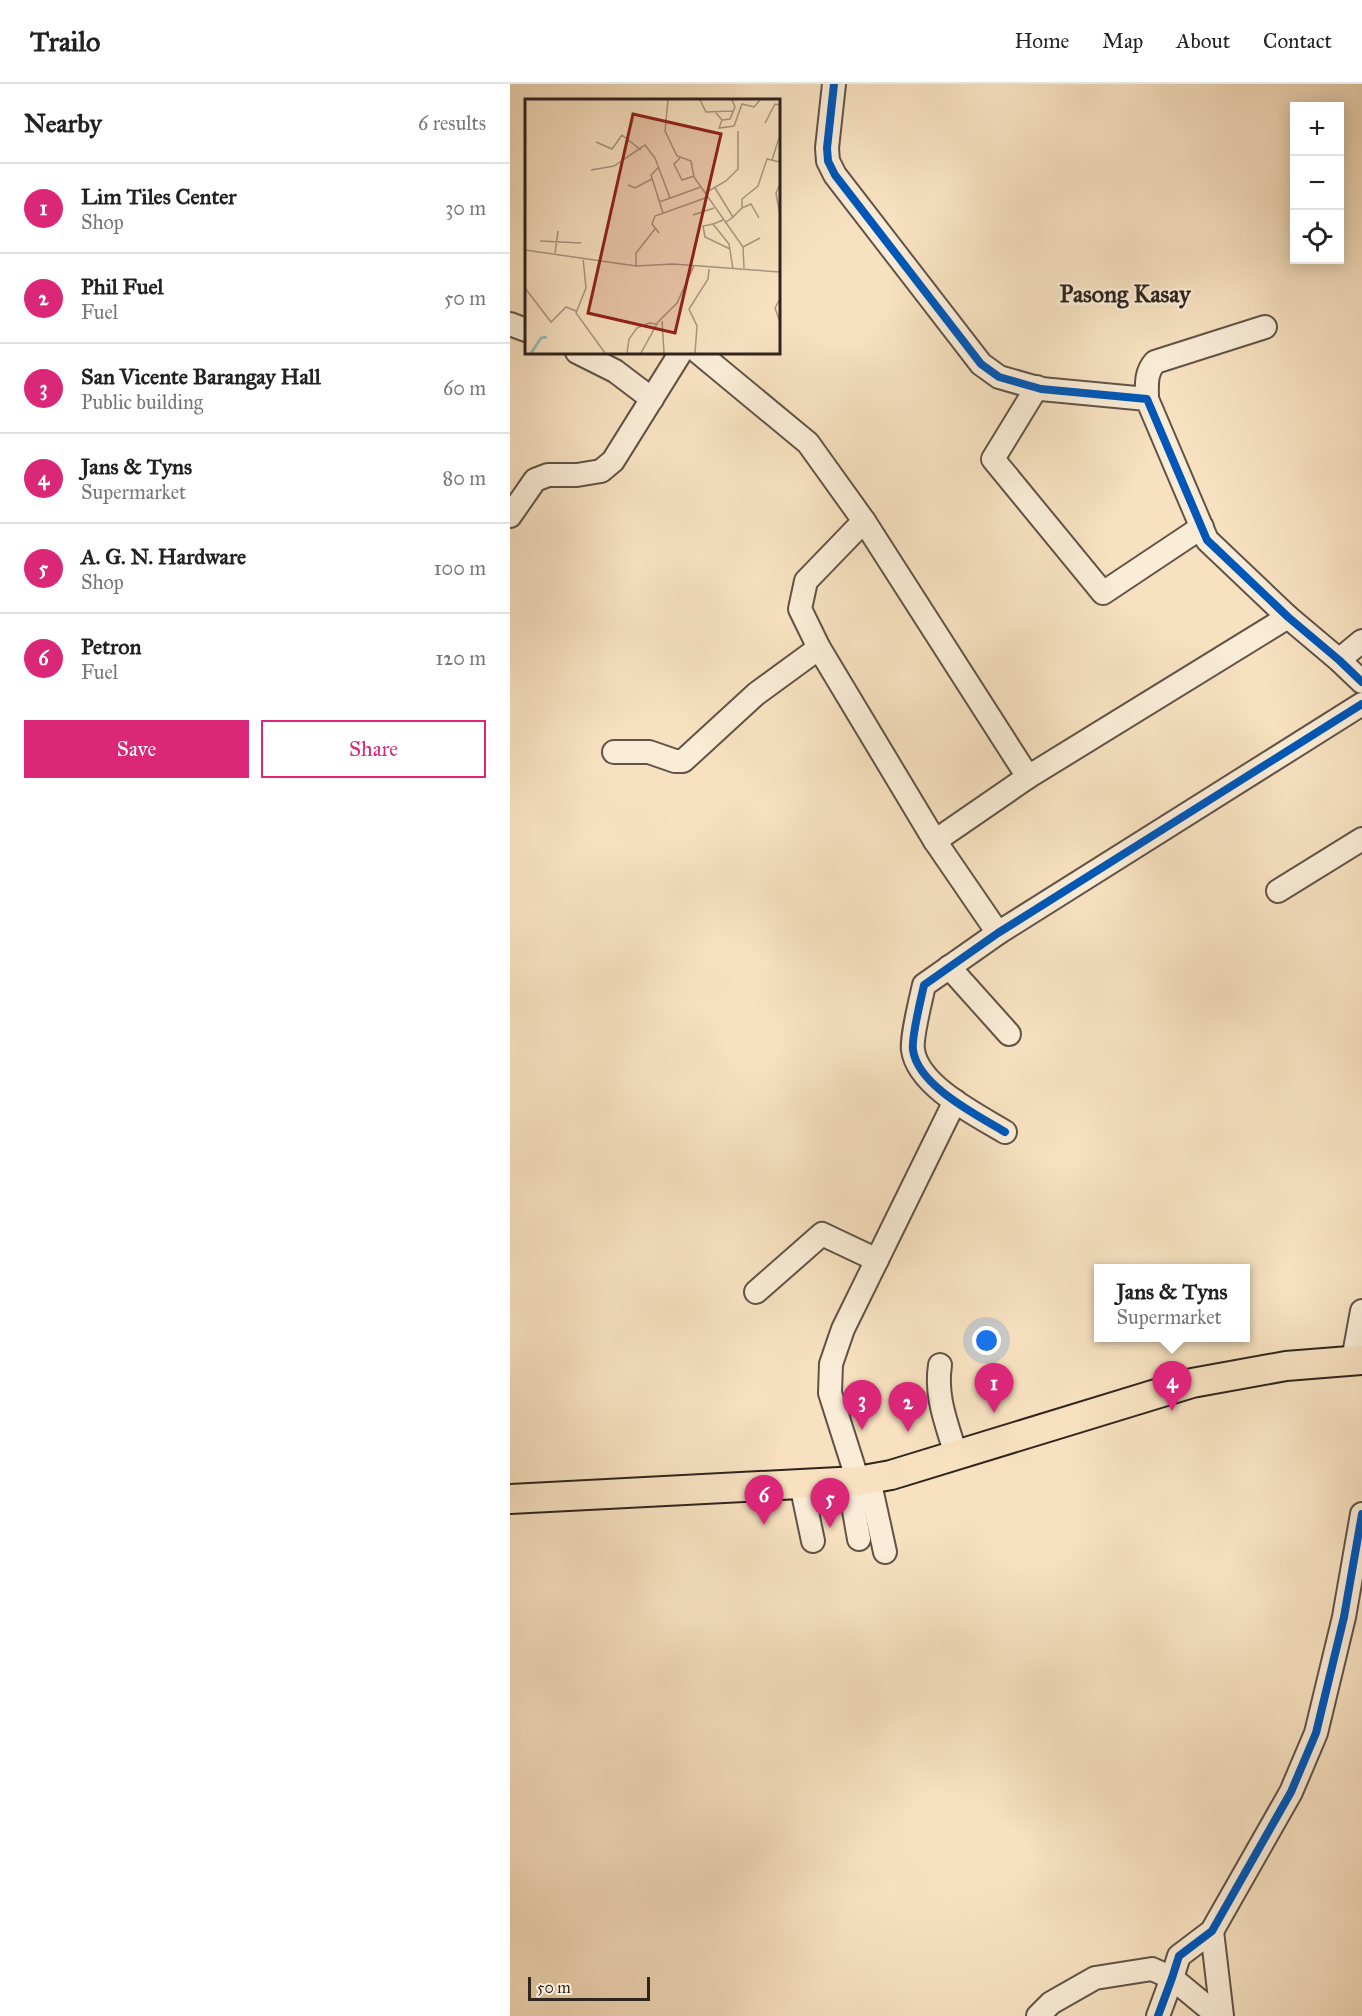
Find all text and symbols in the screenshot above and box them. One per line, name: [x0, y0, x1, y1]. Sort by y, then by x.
text: Trailo: [30, 24, 100, 59]
text: Home: [1014, 28, 1069, 54]
text: Map: [1102, 28, 1143, 54]
text: About: [1176, 28, 1230, 54]
text: Contact: [1263, 28, 1332, 54]
inset map: [525, 99, 780, 354]
map controls: [1290, 102, 1344, 264]
button: +: [1290, 102, 1344, 156]
text: Nearby: [24, 107, 102, 139]
text: 6 results: [418, 111, 486, 135]
button: −: [1290, 156, 1344, 210]
text: Lim Tiles Center: [81, 183, 237, 210]
text: 1: [40, 196, 47, 220]
text: 30 m: [445, 196, 486, 220]
text: Shop: [81, 210, 124, 234]
button: locate: [1290, 210, 1344, 264]
text: Phil Fuel: [81, 273, 164, 300]
district label: Pasong Kasay: [1060, 279, 1192, 309]
text: 2: [39, 286, 48, 310]
text: 50 m: [444, 286, 486, 310]
text: Fuel: [81, 300, 118, 324]
text: San Vicente Barangay Hall: [81, 363, 321, 390]
text: 3: [40, 376, 48, 400]
text: 60 m: [443, 376, 486, 400]
text: Public building: [81, 390, 203, 414]
text: Jans & Tyns: [81, 453, 192, 480]
text: 4: [38, 466, 49, 490]
text: 80 m: [443, 466, 486, 490]
text: Supermarket: [81, 480, 186, 504]
text: A. G. N. Hardware: [81, 543, 246, 570]
text: 5: [39, 556, 48, 580]
text: 100 m: [434, 556, 486, 580]
text: Shop: [81, 570, 124, 594]
text: Petron: [81, 633, 141, 660]
text: 6: [38, 646, 49, 670]
text: 120 m: [435, 646, 486, 670]
text: Fuel: [81, 660, 118, 684]
button: Save: [24, 720, 249, 778]
button: Share: [261, 720, 486, 778]
popup: [1094, 1264, 1250, 1342]
text: Jans & Tyns: [1116, 1278, 1228, 1305]
text: Supermarket: [1116, 1305, 1222, 1329]
your location: [972, 1326, 1001, 1355]
pin: 4: [1152, 1362, 1192, 1411]
pin: 1: [974, 1364, 1014, 1413]
pin: 3: [842, 1380, 882, 1430]
pin: 2: [888, 1382, 928, 1432]
pin: 6: [744, 1476, 784, 1525]
pin: 5: [810, 1478, 850, 1528]
scale bar: [528, 1974, 650, 2002]
text: 50 m: [537, 1978, 571, 1997]

